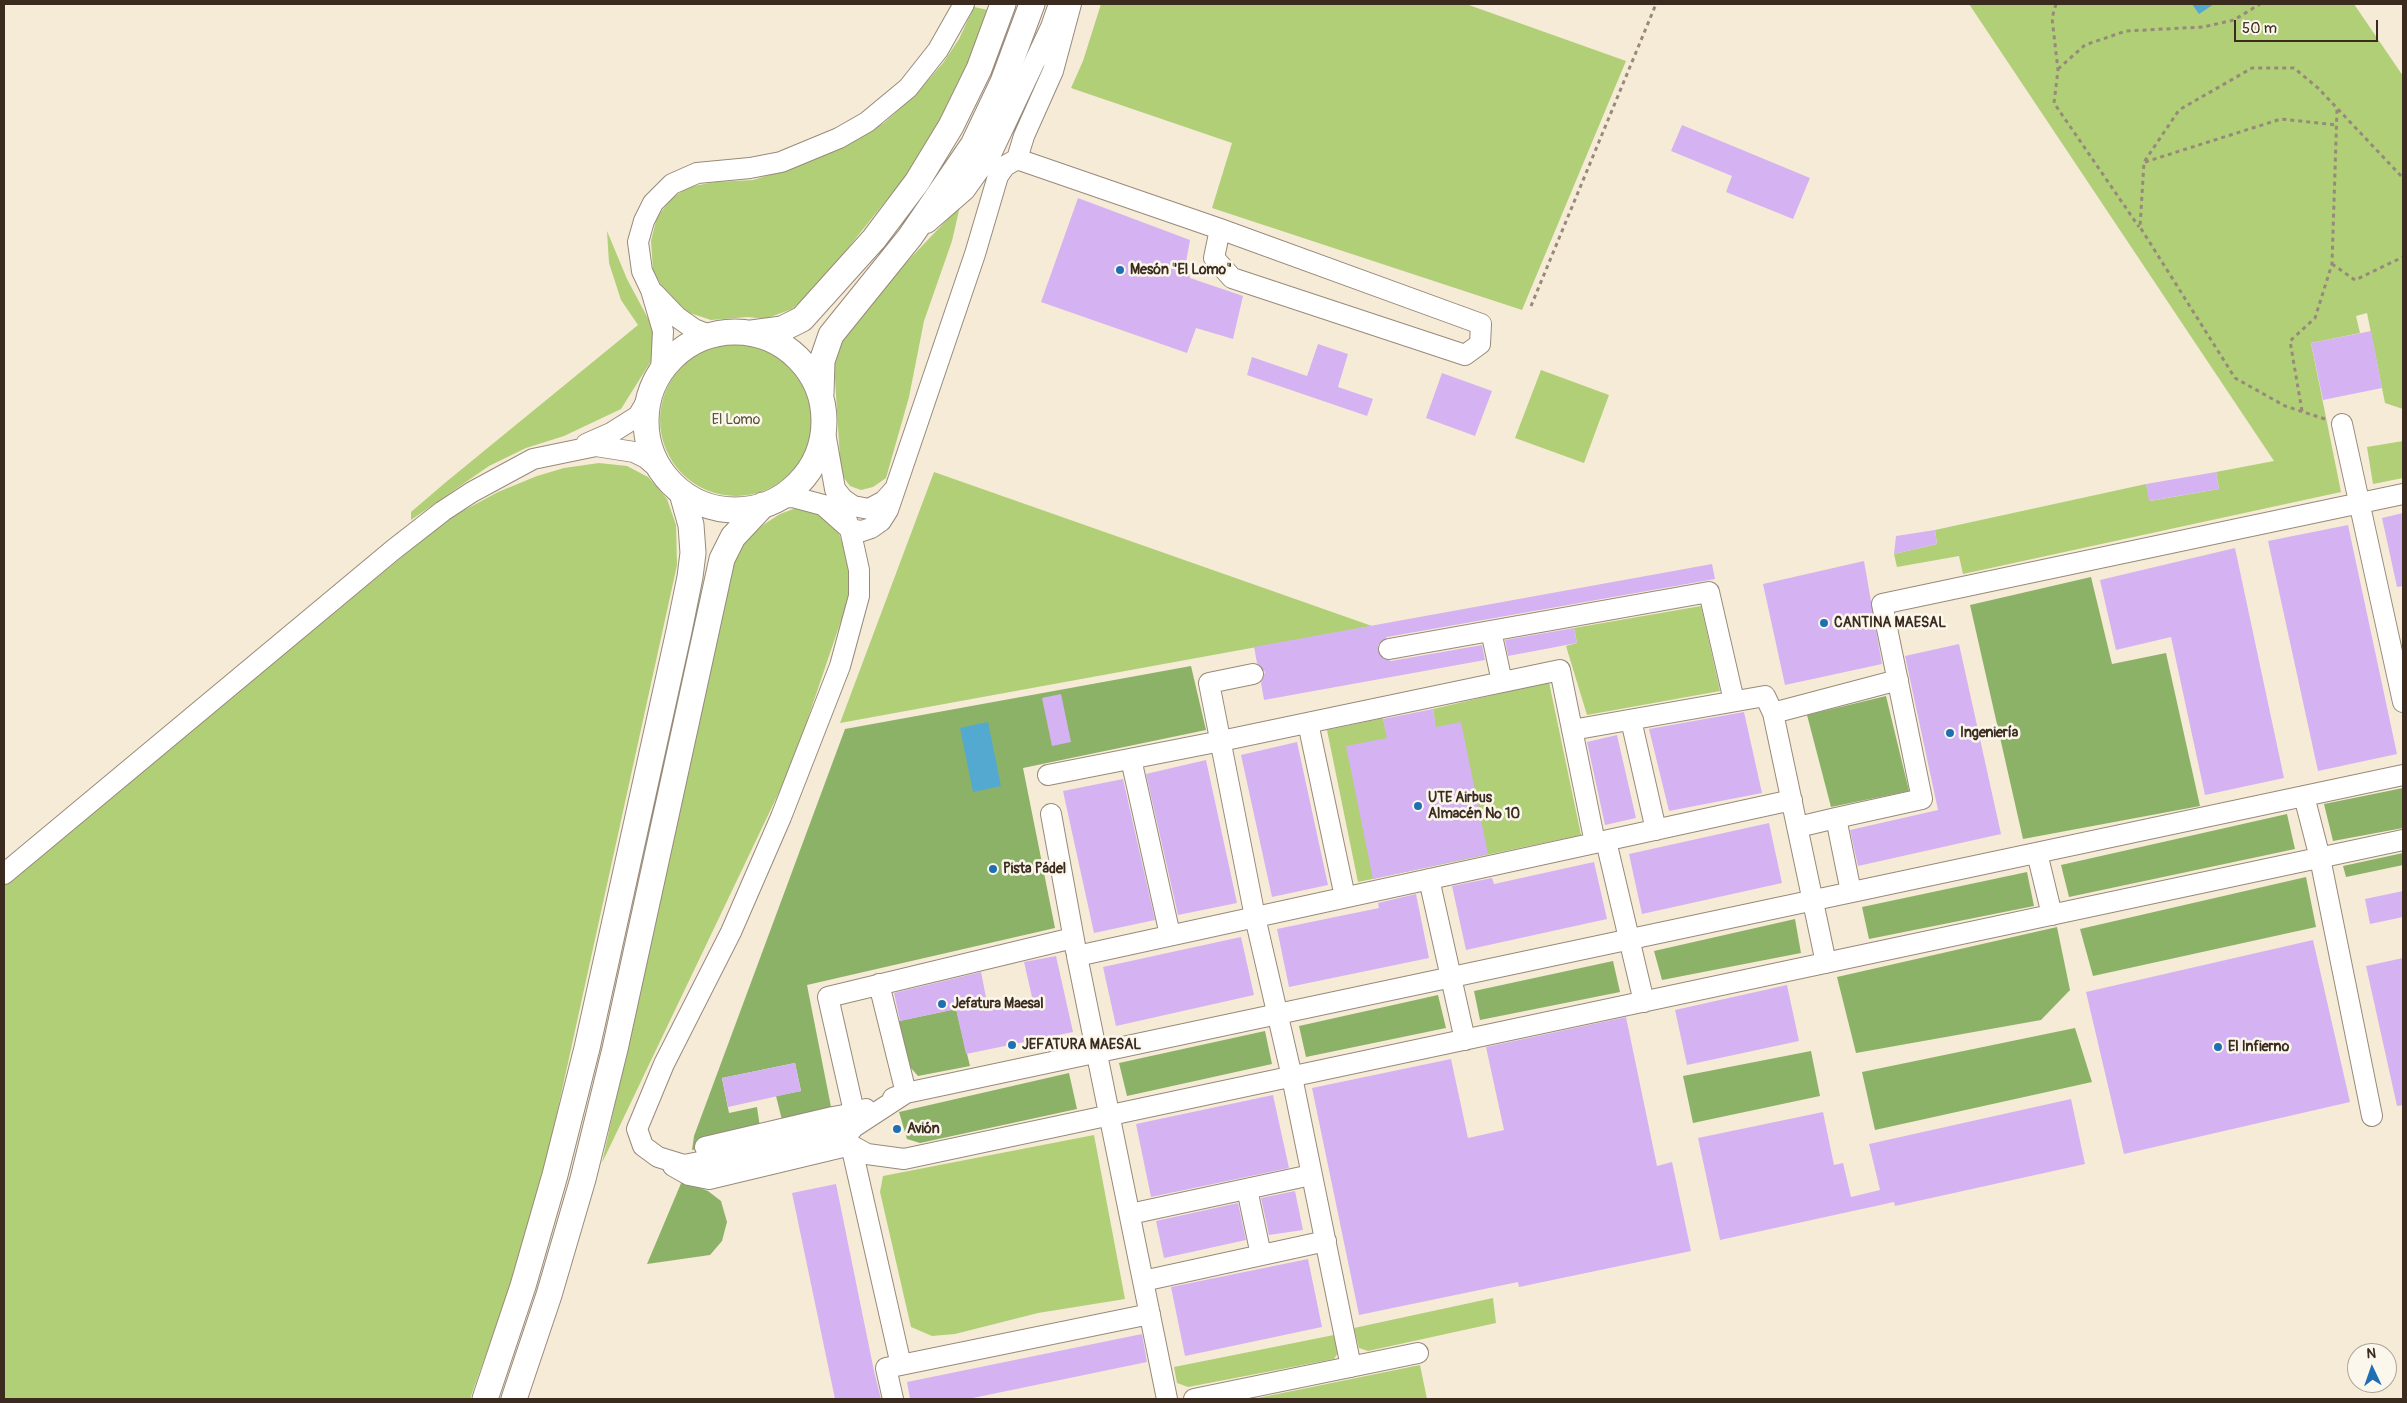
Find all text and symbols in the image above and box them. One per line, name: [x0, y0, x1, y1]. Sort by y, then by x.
scale bar: [2237, 10, 2381, 42]
text: 50 m: [2242, 19, 2277, 38]
place label: Mesón "El Lomo": [1130, 262, 1232, 278]
marker: Mesón "El Lomo": [1114, 264, 1126, 276]
park label: El Lomo: [712, 412, 760, 428]
place label: CANTINA MAESAL: [1834, 615, 1946, 631]
marker: CANTINA MAESAL: [1818, 617, 1830, 629]
place label: Ingeniería: [1960, 725, 2018, 741]
marker: Ingeniería: [1944, 727, 1956, 739]
place label: UTE Airbus Almacén Nº 10: [1428, 790, 1520, 822]
marker: UTE Airbus Almacén Nº 10: [1412, 800, 1424, 812]
place label: Pista Pádel: [1003, 861, 1066, 877]
marker: Pista Pádel: [987, 863, 999, 875]
place label: Jefatura Maesal: [952, 996, 1044, 1012]
marker: Jefatura Maesal: [936, 998, 948, 1010]
place label: JEFATURA MAESAL: [1022, 1037, 1141, 1053]
marker: JEFATURA MAESAL: [1006, 1039, 1018, 1051]
place label: El Infierno: [2228, 1039, 2289, 1055]
marker: El Infierno: [2212, 1041, 2224, 1053]
place label: Avión: [907, 1121, 940, 1137]
marker: Avión: [891, 1123, 903, 1135]
north arrow: [2347, 1343, 2397, 1393]
text: N: [2366, 1345, 2376, 1362]

